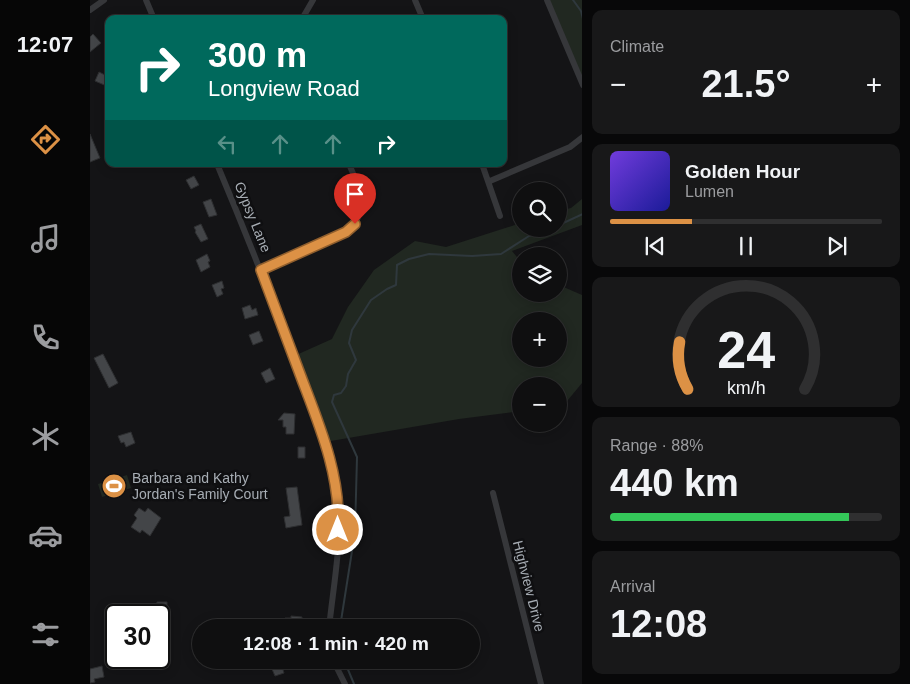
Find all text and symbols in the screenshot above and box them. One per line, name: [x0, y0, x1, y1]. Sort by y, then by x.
text: 12:07: [17, 32, 73, 57]
icon: right: [125, 35, 190, 100]
text: 300 m: [208, 35, 307, 74]
text: Climate: [610, 38, 664, 55]
text: 21.5°: [701, 63, 791, 105]
text: −: [610, 69, 626, 100]
text: +: [866, 69, 882, 100]
text: Longview Road: [208, 76, 360, 101]
icon: directions: [28, 122, 63, 157]
icon: left: [213, 130, 241, 158]
icon: ahead: [266, 130, 294, 158]
icon: ahead: [319, 130, 347, 158]
icon: right: [372, 130, 400, 158]
text: Golden Hour: [685, 161, 800, 182]
pin: [334, 173, 376, 224]
street label: Gypsy Lane: [232, 179, 274, 255]
icon: arrive: [341, 180, 369, 208]
map controls: [512, 182, 567, 432]
button: search: [512, 182, 567, 237]
text: Lumen: [685, 183, 734, 200]
icon: music: [28, 221, 63, 256]
icon: previous: [641, 232, 669, 260]
icon: pause: [732, 232, 760, 260]
icon: next: [823, 232, 851, 260]
button: layers: [512, 247, 567, 302]
button: +: [512, 312, 567, 367]
icon: phone: [28, 320, 63, 355]
text: 24: [717, 321, 775, 379]
button: −: [512, 377, 567, 432]
text: km/h: [727, 378, 765, 398]
icon: climate: [28, 419, 63, 454]
text: Range · 88%: [610, 437, 703, 454]
text: 440 km: [610, 462, 739, 504]
place label: Barbara and Kathy Jordan's Family Court: [132, 470, 268, 502]
sports icon: Barbara and Kathy Jordan's Family Court: [101, 473, 127, 499]
position arrow: [311, 503, 363, 555]
icon: car: [28, 518, 63, 553]
street label: Highview Drive: [510, 539, 548, 633]
text: Arrival: [610, 578, 655, 595]
text: 12:08: [610, 603, 707, 645]
speed limit sign: 30: [105, 604, 170, 669]
icon: filters: [28, 617, 63, 652]
text: 12:08 · 1 min · 420 m: [243, 633, 429, 654]

